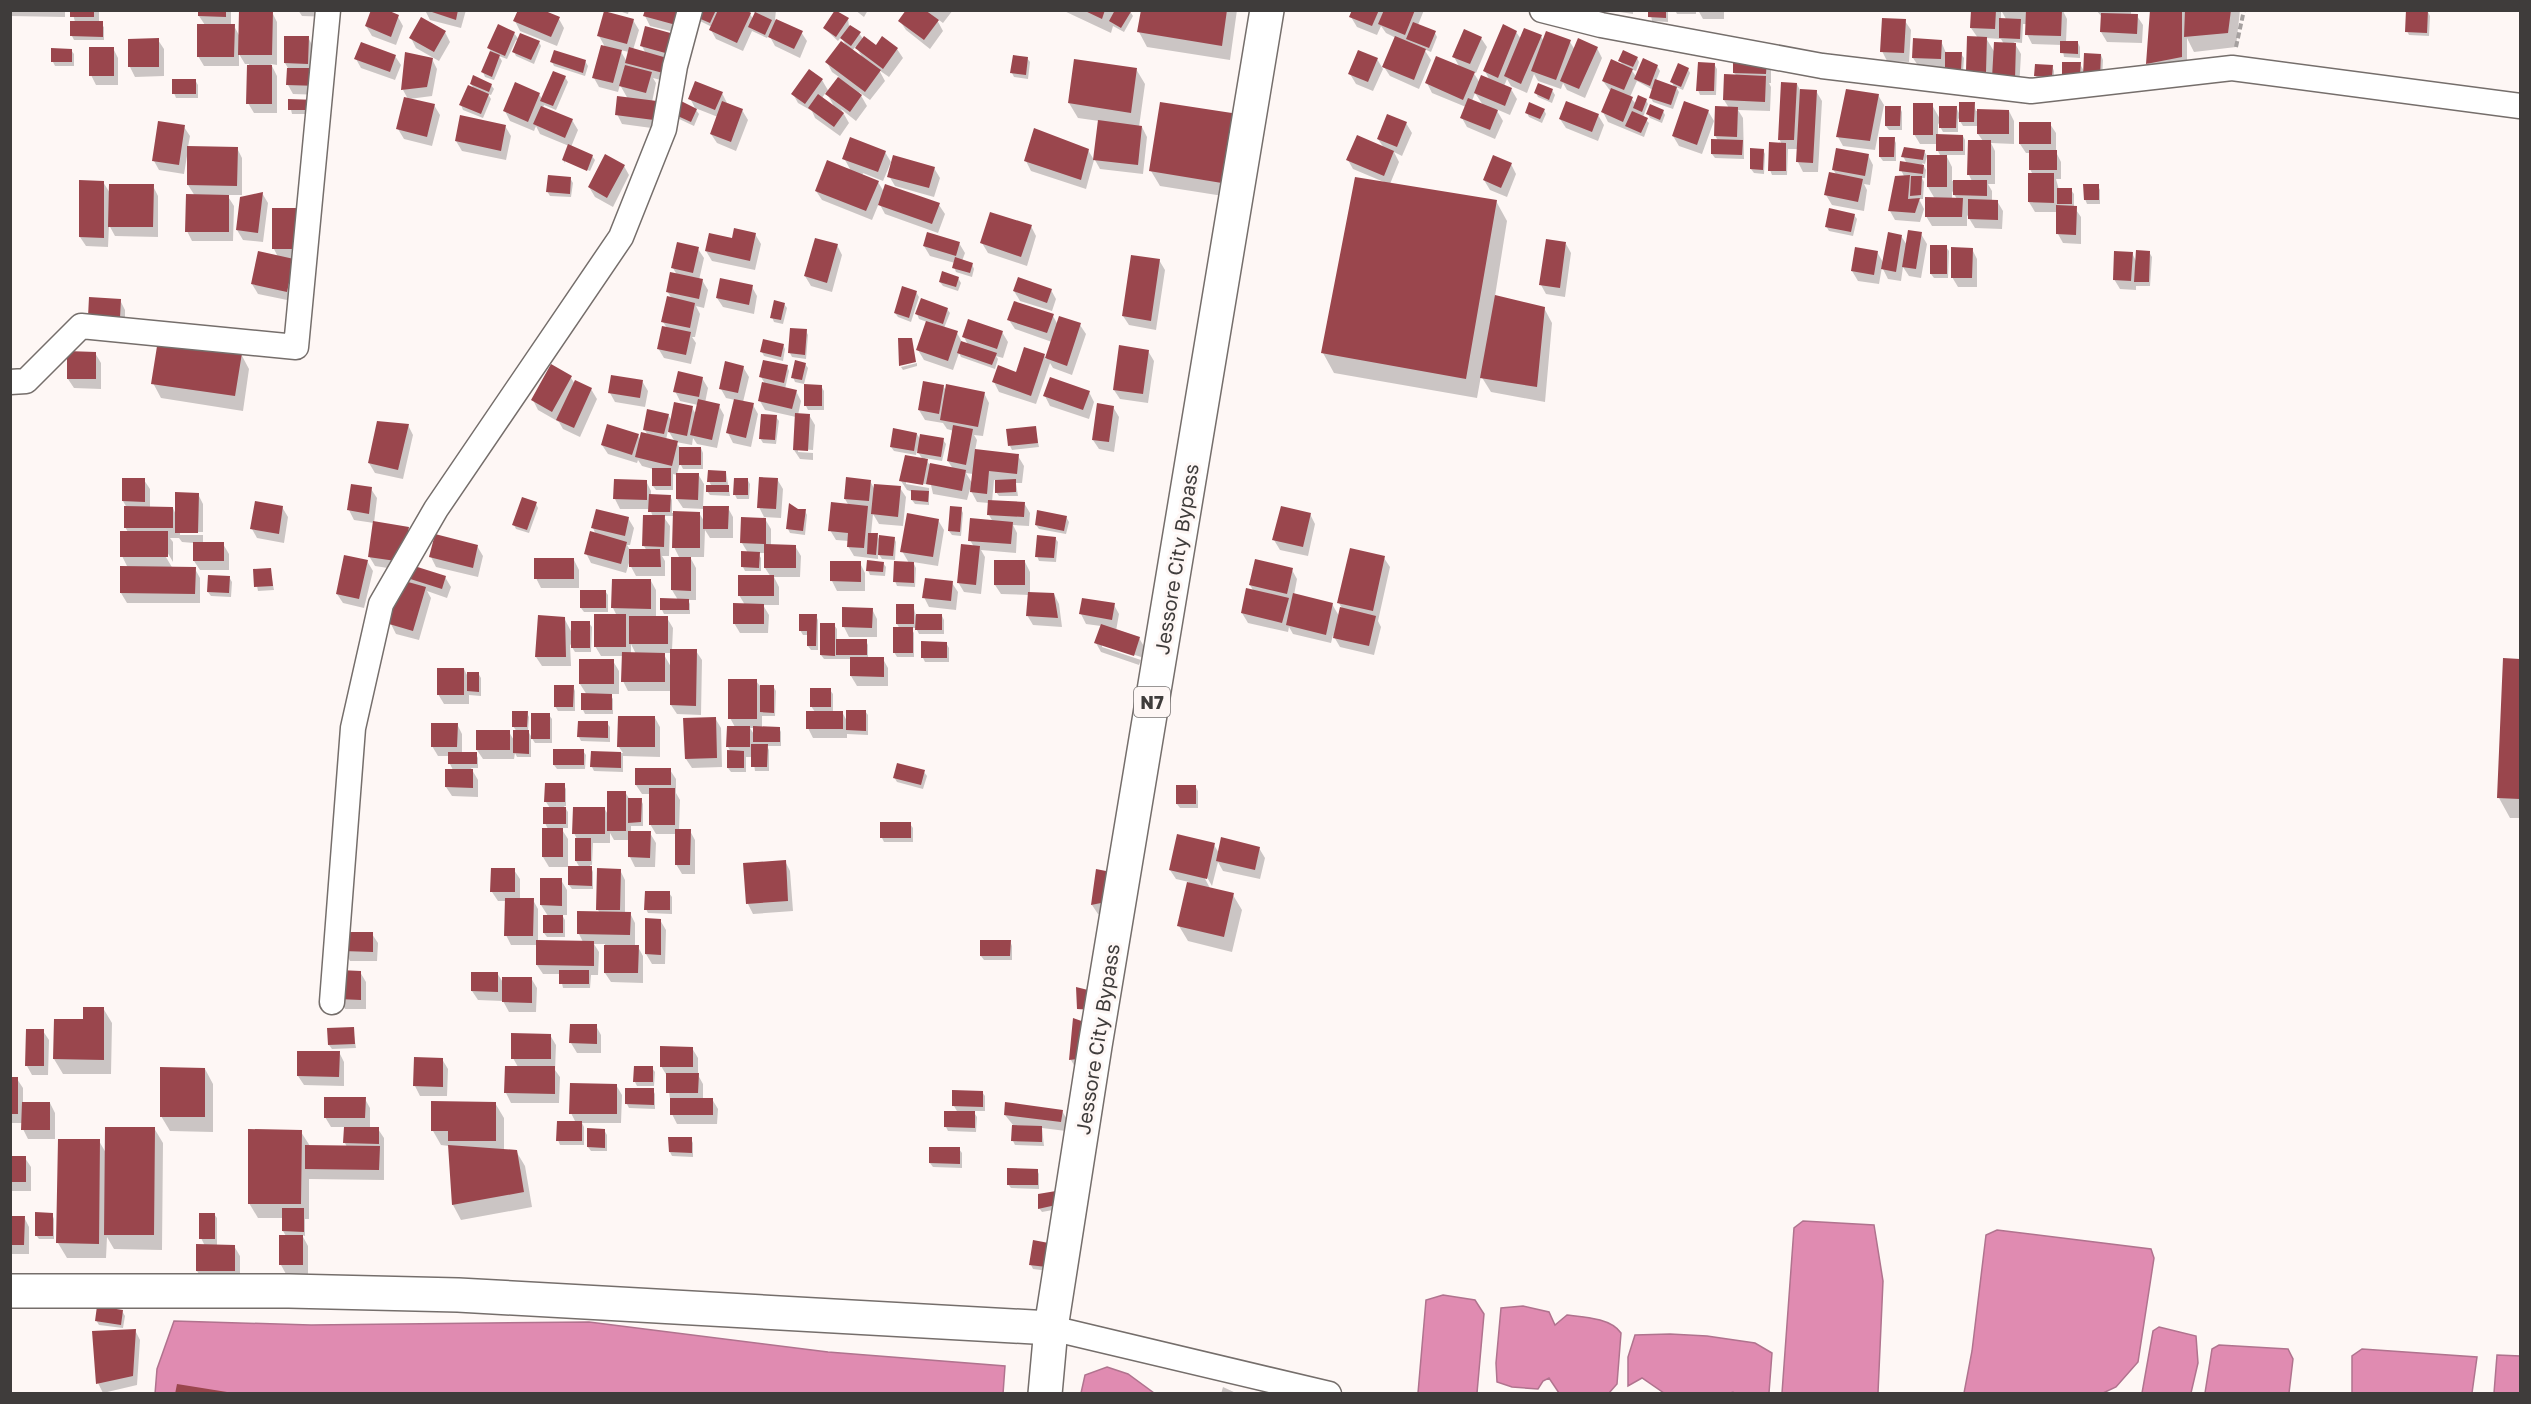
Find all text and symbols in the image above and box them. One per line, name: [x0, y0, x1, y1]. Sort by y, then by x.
street label: Jessore City Bypass: [1149, 462, 1203, 656]
road number: N7: [1134, 687, 1170, 717]
street label: Jessore City Bypass: [1070, 942, 1124, 1136]

